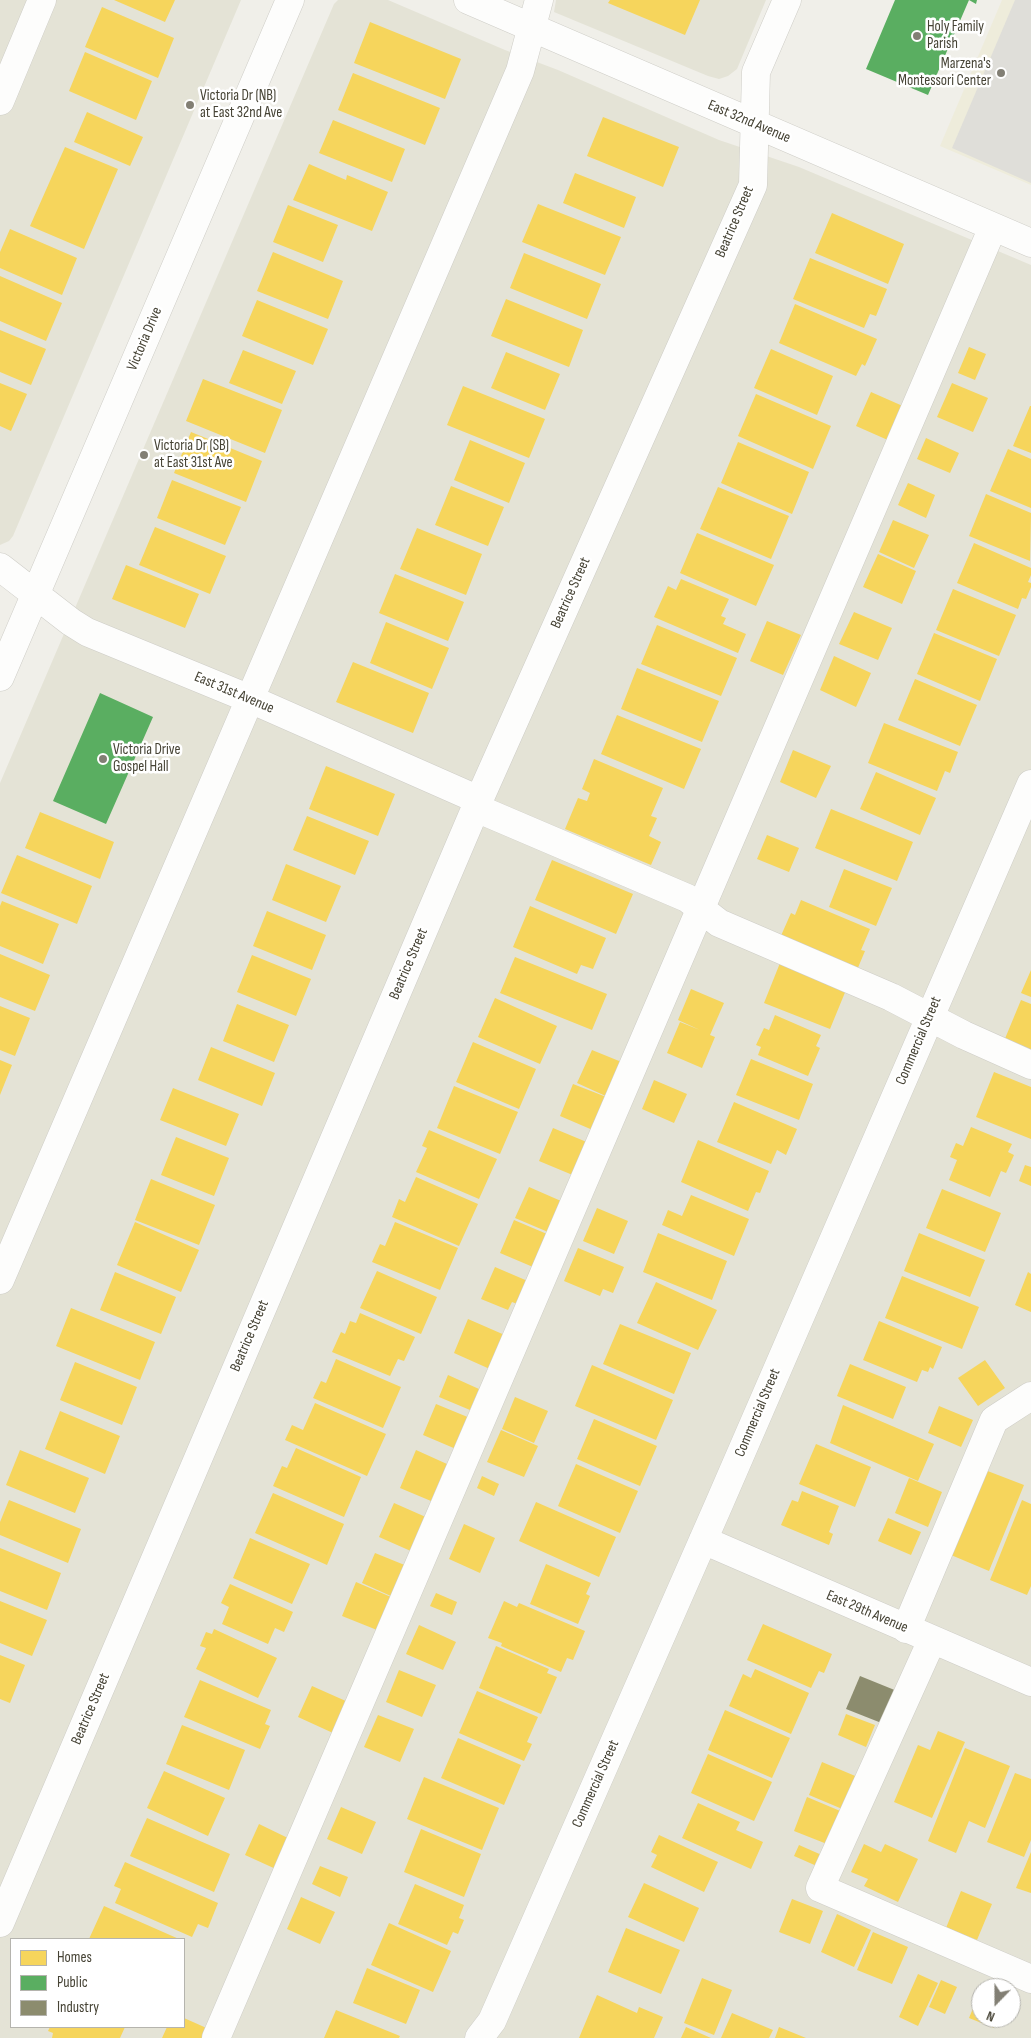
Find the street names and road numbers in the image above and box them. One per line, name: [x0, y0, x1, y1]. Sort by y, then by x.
street label: East 32nd Avenue: [705, 96, 793, 148]
street label: Beatrice Street: [712, 183, 758, 261]
street label: Victoria Drive: [124, 304, 166, 374]
street label: Beatrice Street: [547, 555, 595, 631]
street label: East 31st Avenue: [192, 668, 276, 718]
street label: Beatrice Street: [386, 925, 432, 1003]
street label: Commercial Street: [892, 994, 946, 1088]
street label: Beatrice Street: [227, 1297, 273, 1375]
street label: Commercial Street: [731, 1366, 785, 1460]
street label: East 29th Avenue: [823, 1587, 911, 1637]
street label: Beatrice Street: [68, 1670, 114, 1748]
street label: Commercial Street: [569, 1737, 623, 1831]

